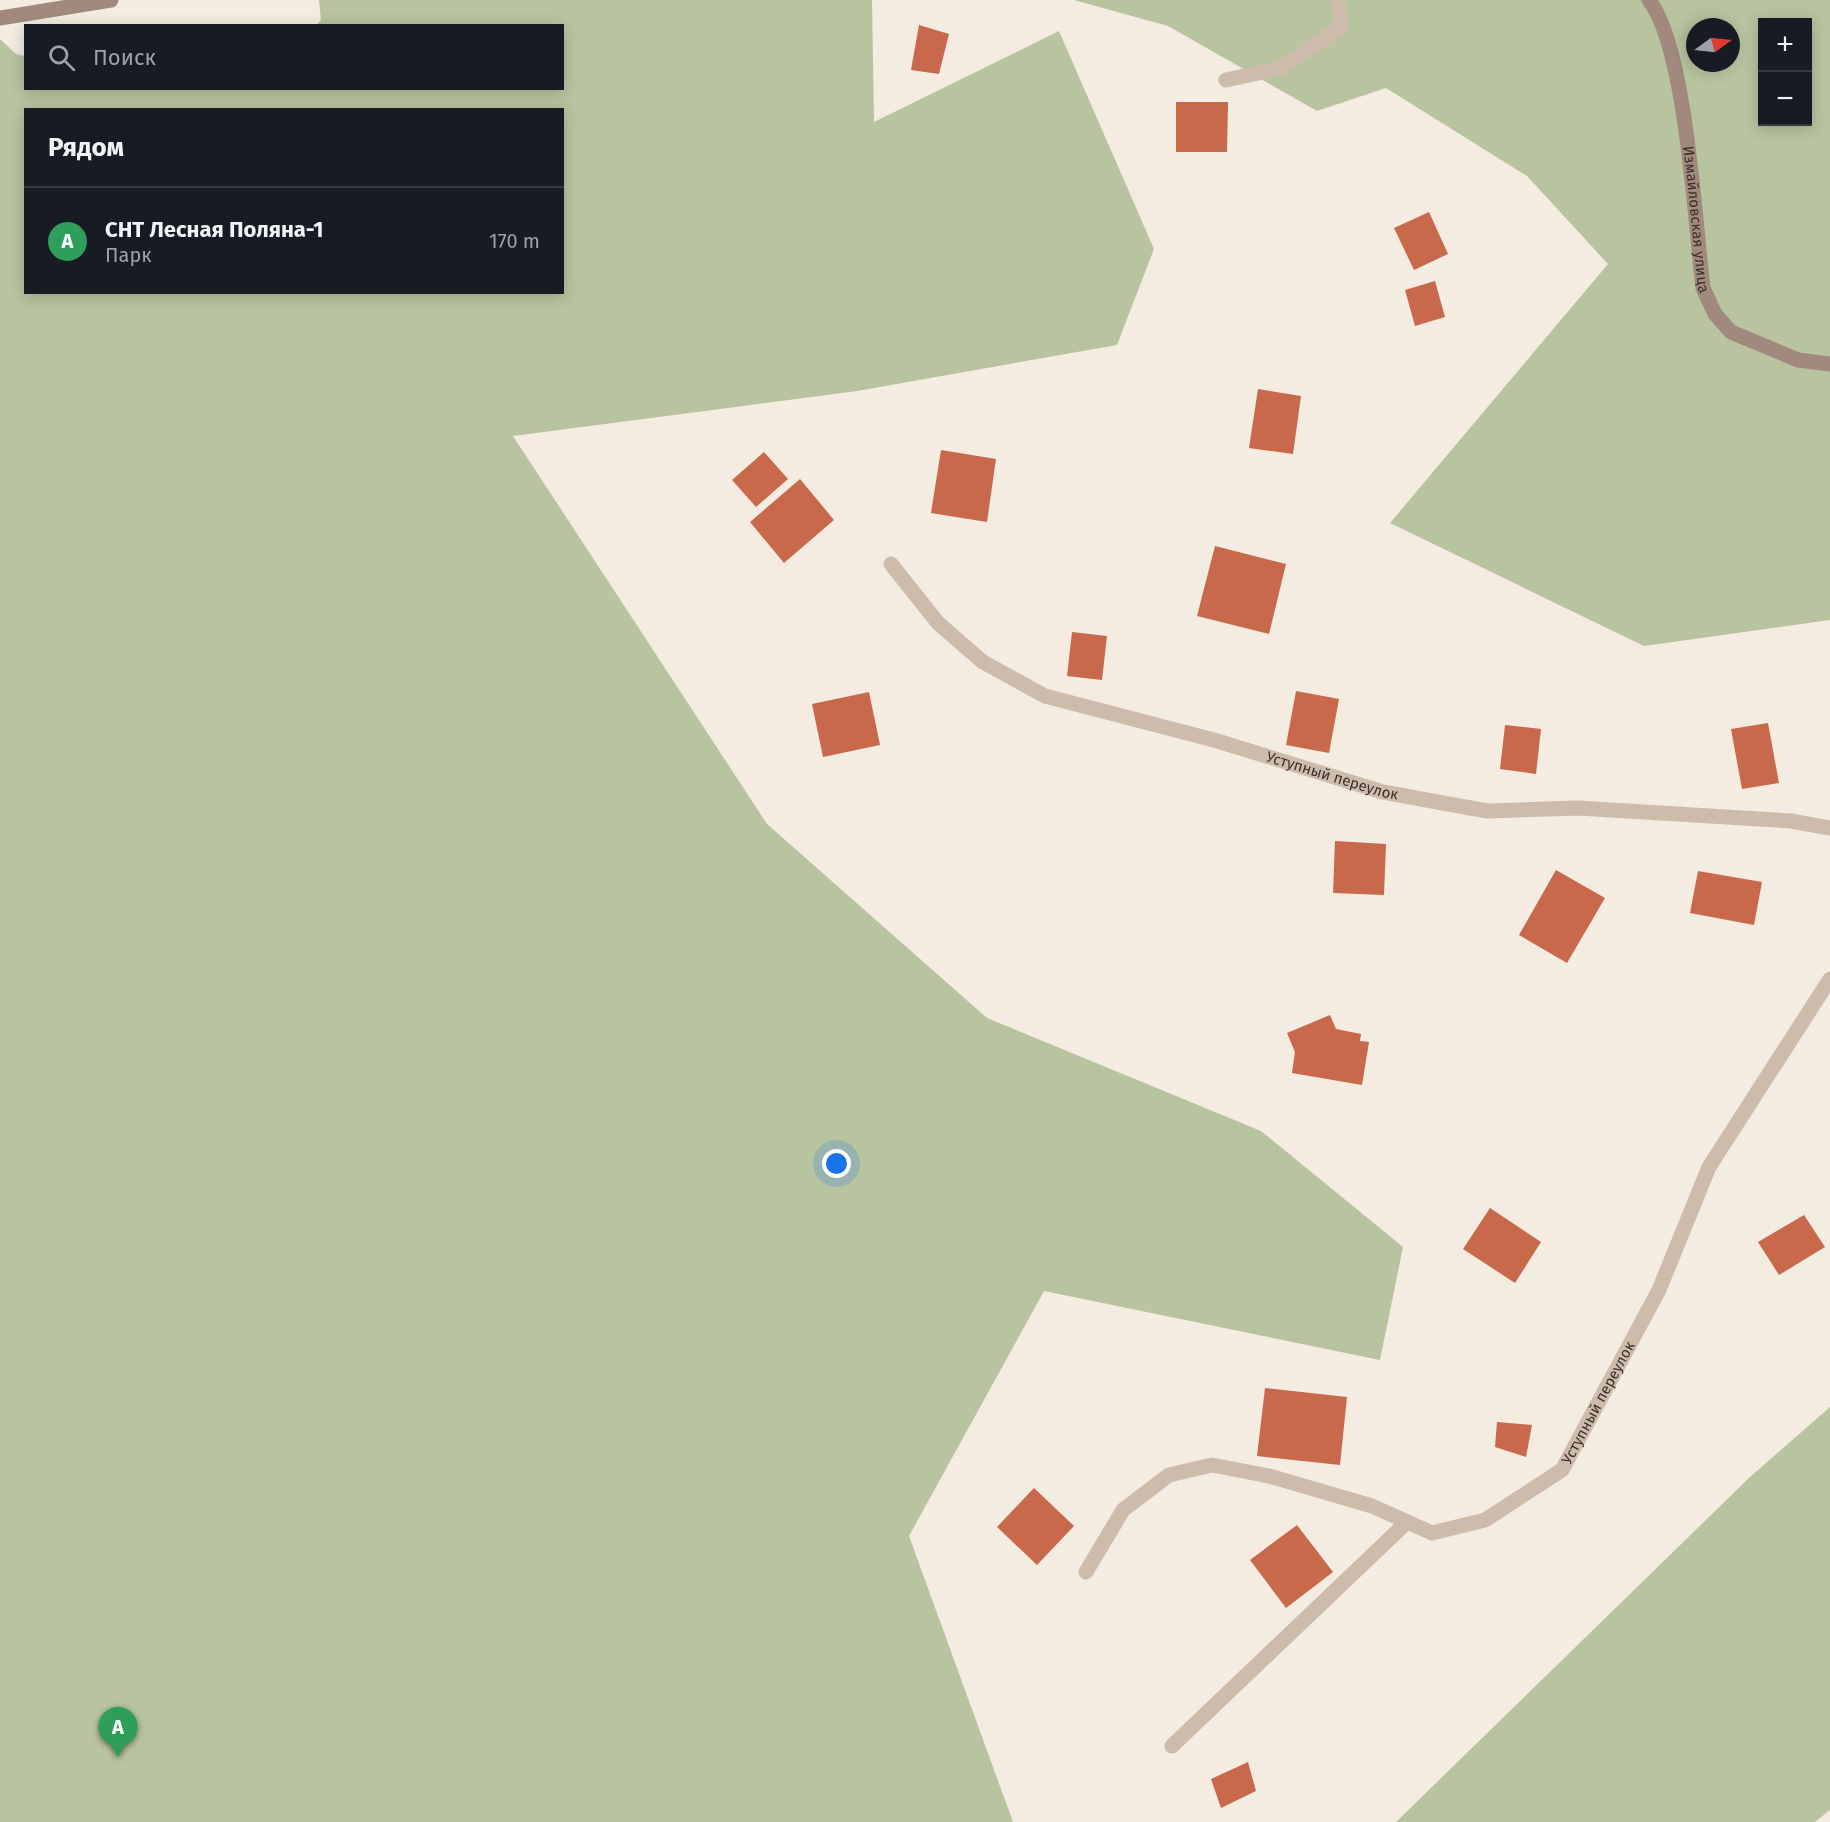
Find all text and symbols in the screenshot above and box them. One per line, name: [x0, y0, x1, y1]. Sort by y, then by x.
north arrow: [1686, 18, 1740, 72]
map controls: [1758, 18, 1812, 126]
button: +: [1758, 18, 1812, 72]
search box: [24, 24, 564, 90]
icon: search: [45, 41, 78, 74]
text: Поиск: [93, 44, 156, 71]
button: −: [1758, 72, 1812, 126]
text: Рядом: [48, 132, 124, 163]
street label: Измайловская улица: [1679, 145, 1713, 296]
text: СНТ Лесная Поляна-1: [105, 216, 323, 243]
text: A: [62, 229, 73, 253]
text: 170 m: [489, 229, 540, 253]
text: Парк: [105, 243, 152, 267]
street label: Уступный переулок: [1264, 748, 1400, 804]
your location: [822, 1149, 851, 1178]
street label: Уступный переулок: [1558, 1338, 1639, 1467]
pin: A: [98, 1708, 138, 1757]

